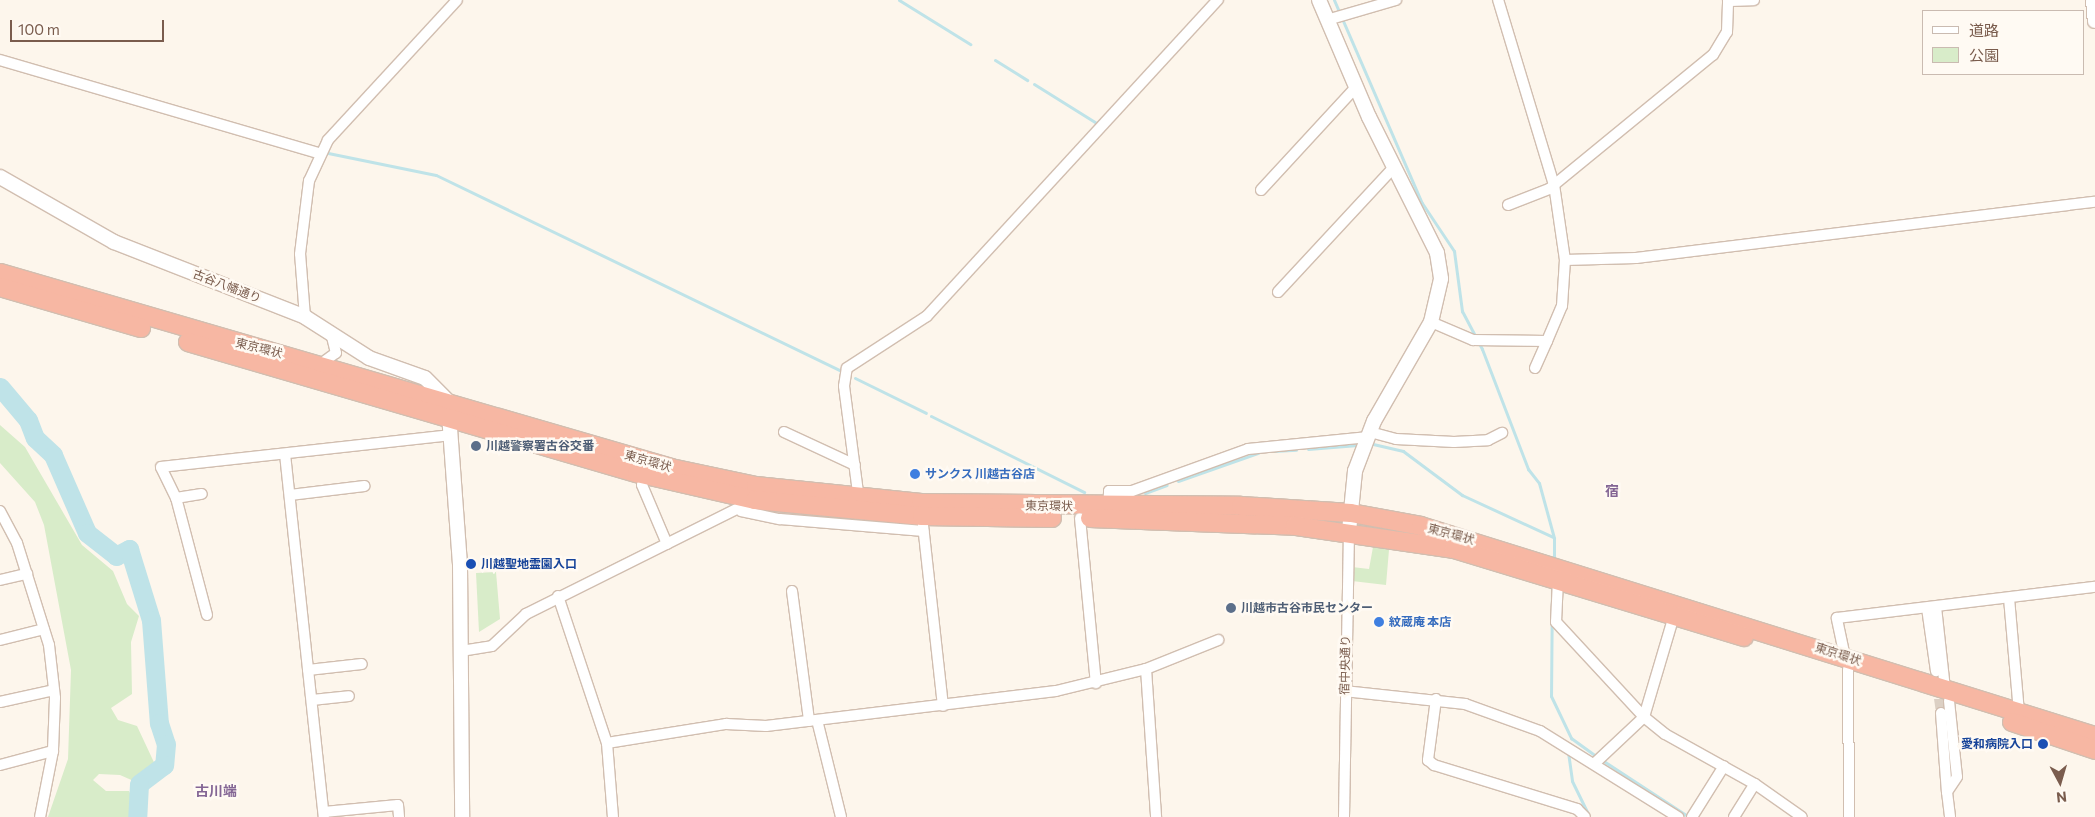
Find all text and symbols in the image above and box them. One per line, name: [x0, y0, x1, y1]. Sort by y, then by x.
scale bar: [12, 10, 166, 42]
legend: [1922, 10, 2085, 75]
text: 100 m: [18, 20, 60, 38]
text: 道路: [1969, 21, 1999, 39]
text: 公園: [1969, 46, 1999, 64]
street label: 古谷八幡通り: [191, 266, 263, 306]
street label: 東京環状: [234, 335, 284, 361]
place label: 川越警察署古谷交番: [486, 439, 594, 453]
marker: 川越警察署古谷交番: [470, 440, 482, 452]
street label: 東京環状: [623, 447, 673, 475]
place label: サンクス 川越古谷店: [925, 467, 1035, 481]
marker: サンクス 川越古谷店: [909, 468, 921, 480]
district label: 宿: [1605, 483, 1619, 499]
street label: 東京環状: [1025, 498, 1073, 514]
street label: 東京環状: [1426, 521, 1476, 547]
place label: 川越聖地霊園入口: [481, 557, 577, 571]
marker: 川越聖地霊園入口: [465, 558, 477, 570]
place label: 川越市古谷市民センター: [1241, 601, 1373, 615]
marker: 川越市古谷市民センター: [1225, 602, 1237, 614]
place label: 紋蔵庵 本店: [1389, 615, 1451, 629]
marker: 紋蔵庵 本店: [1373, 616, 1385, 628]
street label: 宿中央通り: [1337, 635, 1353, 695]
street label: 東京環状: [1813, 640, 1863, 668]
place label: 愛和病院入口: [1961, 737, 2033, 751]
marker: 愛和病院入口: [2037, 738, 2049, 750]
north arrow: [2035, 757, 2085, 807]
district label: 古川端: [195, 783, 237, 799]
text: N: [2056, 788, 2068, 806]

